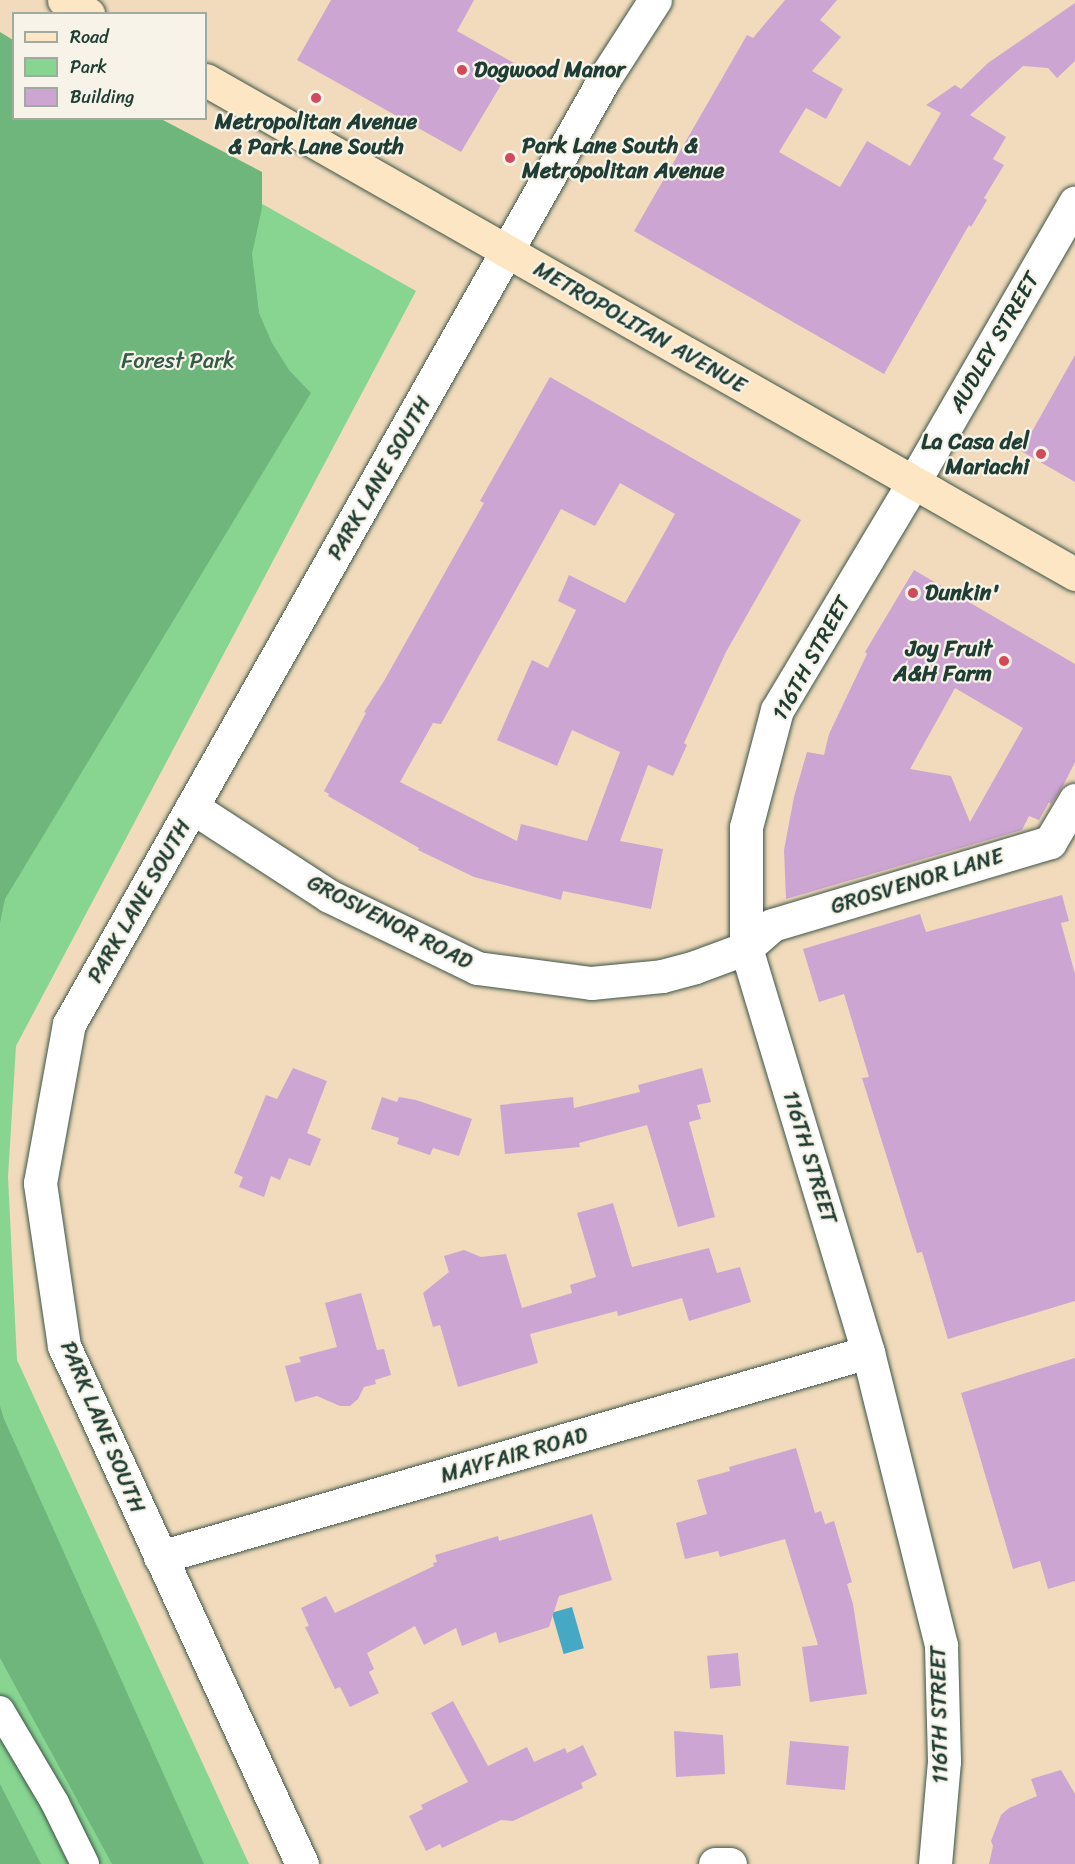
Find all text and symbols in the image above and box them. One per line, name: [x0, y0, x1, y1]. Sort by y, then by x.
legend: [12, 12, 207, 120]
text: Road: [70, 21, 109, 53]
text: Park: [70, 51, 107, 83]
place label: Dogwood Manor: [474, 57, 625, 83]
marker: Dogwood Manor: [455, 63, 469, 77]
text: Building: [70, 81, 134, 113]
marker: Metropolitan Avenue & Park Lane South: [309, 91, 323, 105]
place label: Metropolitan Avenue & Park Lane South: [215, 108, 417, 160]
place label: Park Lane South & Metropolitan Avenue: [522, 132, 724, 184]
marker: Park Lane South & Metropolitan Avenue: [503, 151, 517, 165]
street label: METROPOLITAN AVENUE: [529, 255, 751, 399]
street label: AUDLEY STREET: [943, 267, 1045, 417]
park label: Forest Park: [121, 348, 235, 374]
street label: PARK LANE SOUTH: [321, 391, 437, 565]
place label: La Casa del Mariachi: [921, 428, 1029, 480]
marker: La Casa del Mariachi: [1034, 447, 1048, 461]
place label: Dunkin': [925, 580, 1000, 606]
marker: Dunkin': [906, 586, 920, 600]
street label: 116TH STREET: [765, 590, 857, 726]
place label: Joy Fruit A&H Farm: [893, 635, 992, 686]
marker: Joy Fruit A&H Farm: [997, 654, 1011, 668]
street label: PARK LANE SOUTH: [81, 814, 197, 988]
street label: GROSVENOR LANE: [827, 842, 1007, 920]
street label: GROSVENOR ROAD: [303, 869, 477, 975]
street label: 116TH STREET: [777, 1086, 843, 1228]
street label: PARK LANE SOUTH: [55, 1336, 151, 1518]
street label: MAYFAIR ROAD: [437, 1421, 591, 1489]
street label: 116TH STREET: [925, 1645, 953, 1785]

